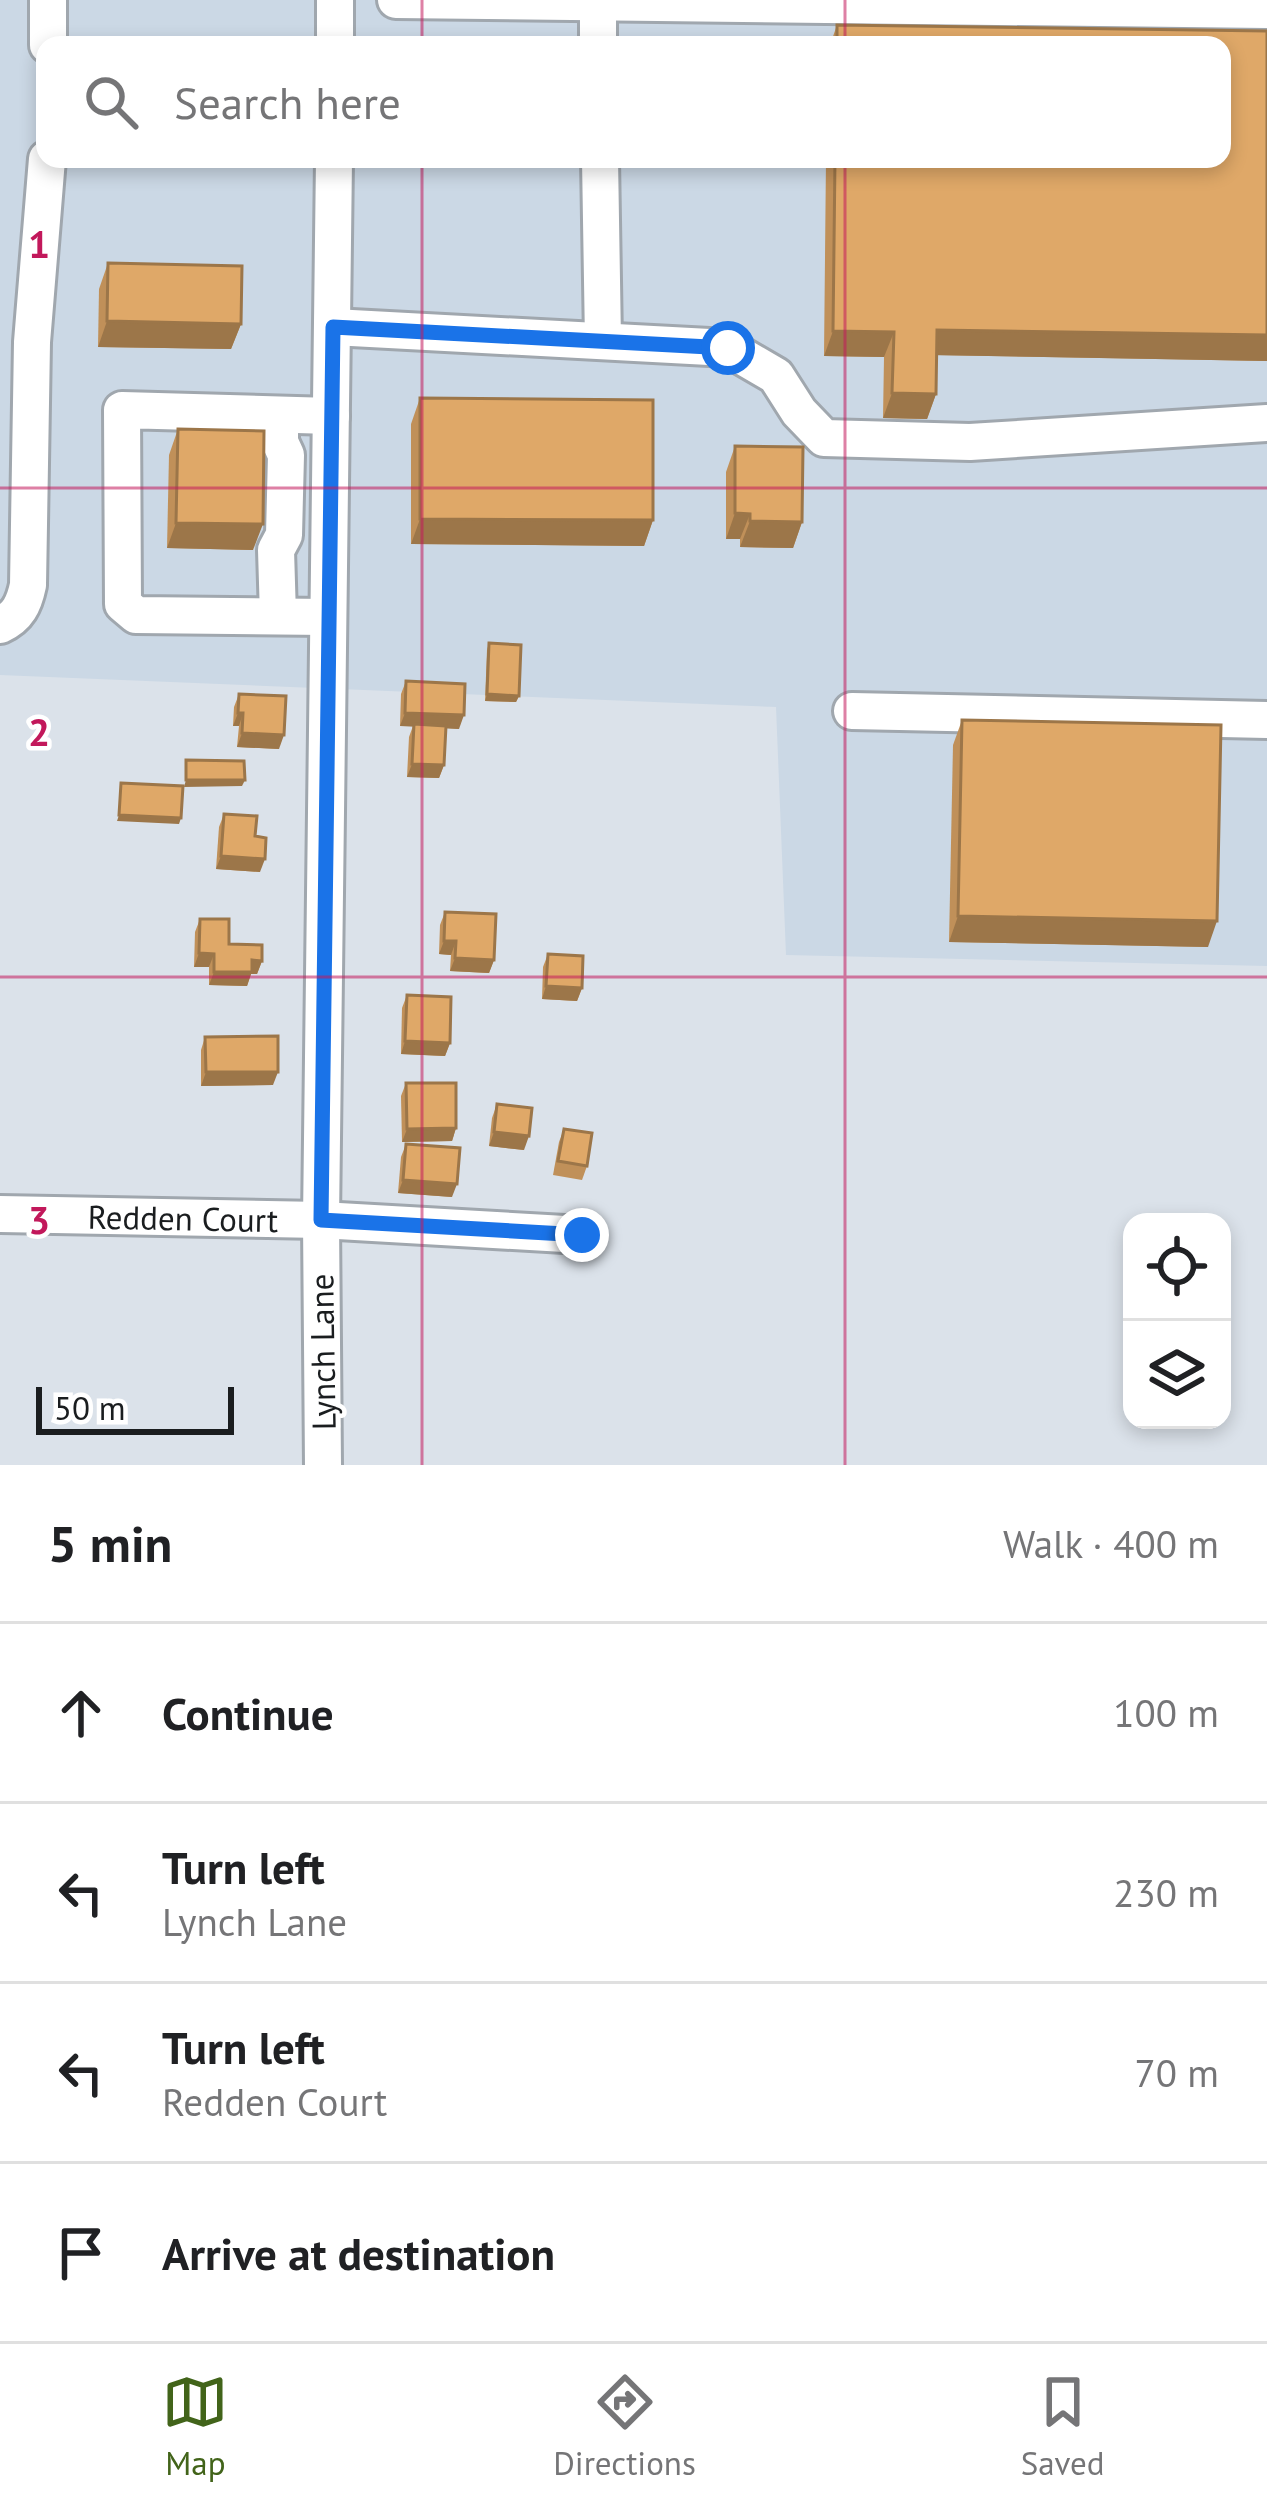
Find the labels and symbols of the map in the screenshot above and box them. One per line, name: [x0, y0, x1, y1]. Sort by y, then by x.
text: 1: [28, 218, 50, 269]
route start: [701, 321, 755, 375]
text: 2: [28, 706, 50, 757]
text: 3: [28, 1194, 50, 1245]
street label: Redden Court: [87, 1194, 279, 1241]
route end: [555, 1208, 609, 1262]
street label: Lynch Lane: [299, 1273, 345, 1431]
scale bar: [36, 1381, 234, 1434]

